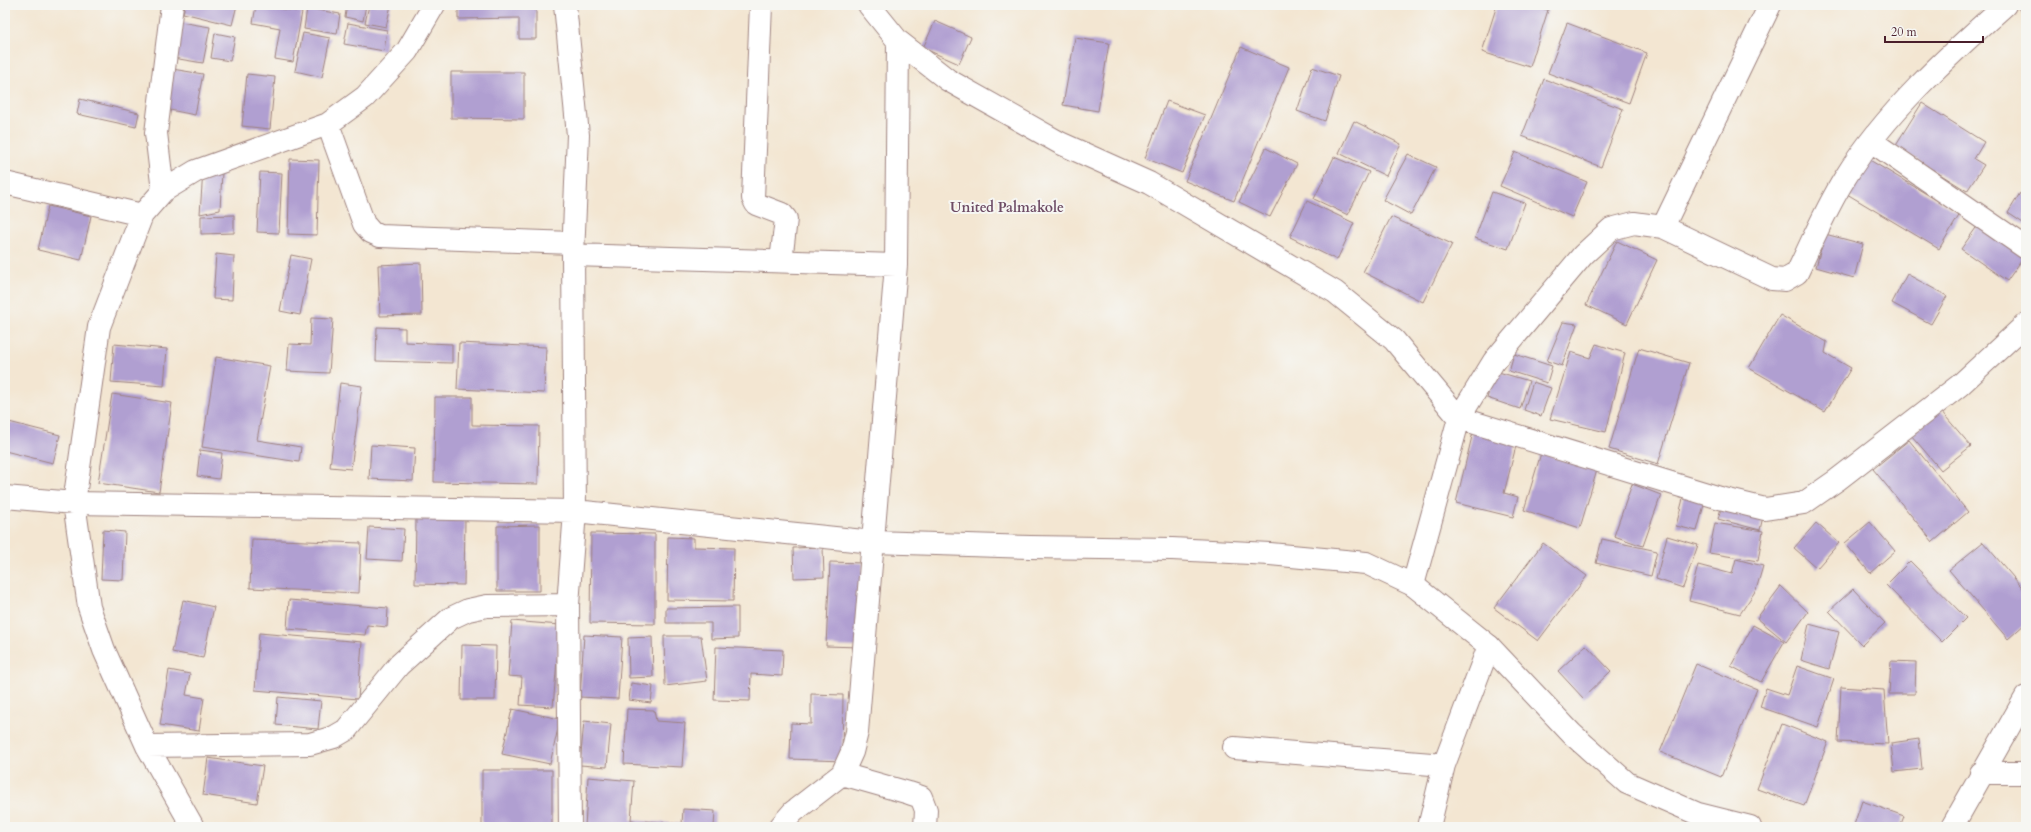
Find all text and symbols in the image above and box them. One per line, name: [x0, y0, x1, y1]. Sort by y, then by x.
scale bar: [1885, 18, 1983, 44]
text: 20 m: [1891, 24, 1918, 40]
district label: United Palmakole: [950, 198, 1064, 217]

